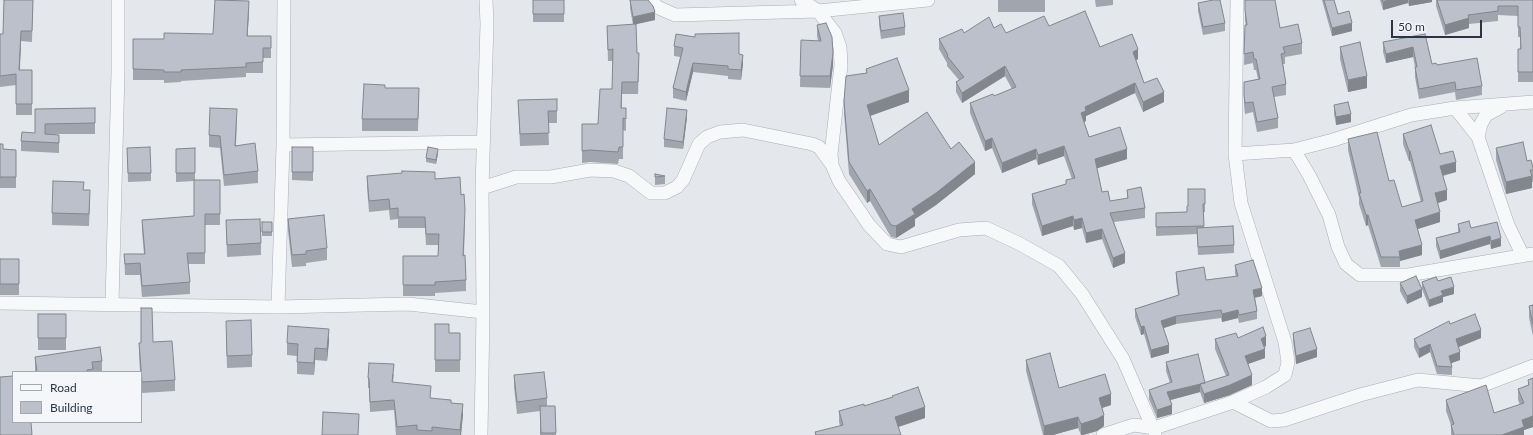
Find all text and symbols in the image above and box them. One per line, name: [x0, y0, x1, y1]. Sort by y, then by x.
scale bar: [1393, 12, 1484, 38]
text: 50 m: [1398, 19, 1425, 34]
legend: [12, 371, 142, 423]
text: Road: [50, 380, 77, 395]
text: Building: [50, 400, 93, 415]

